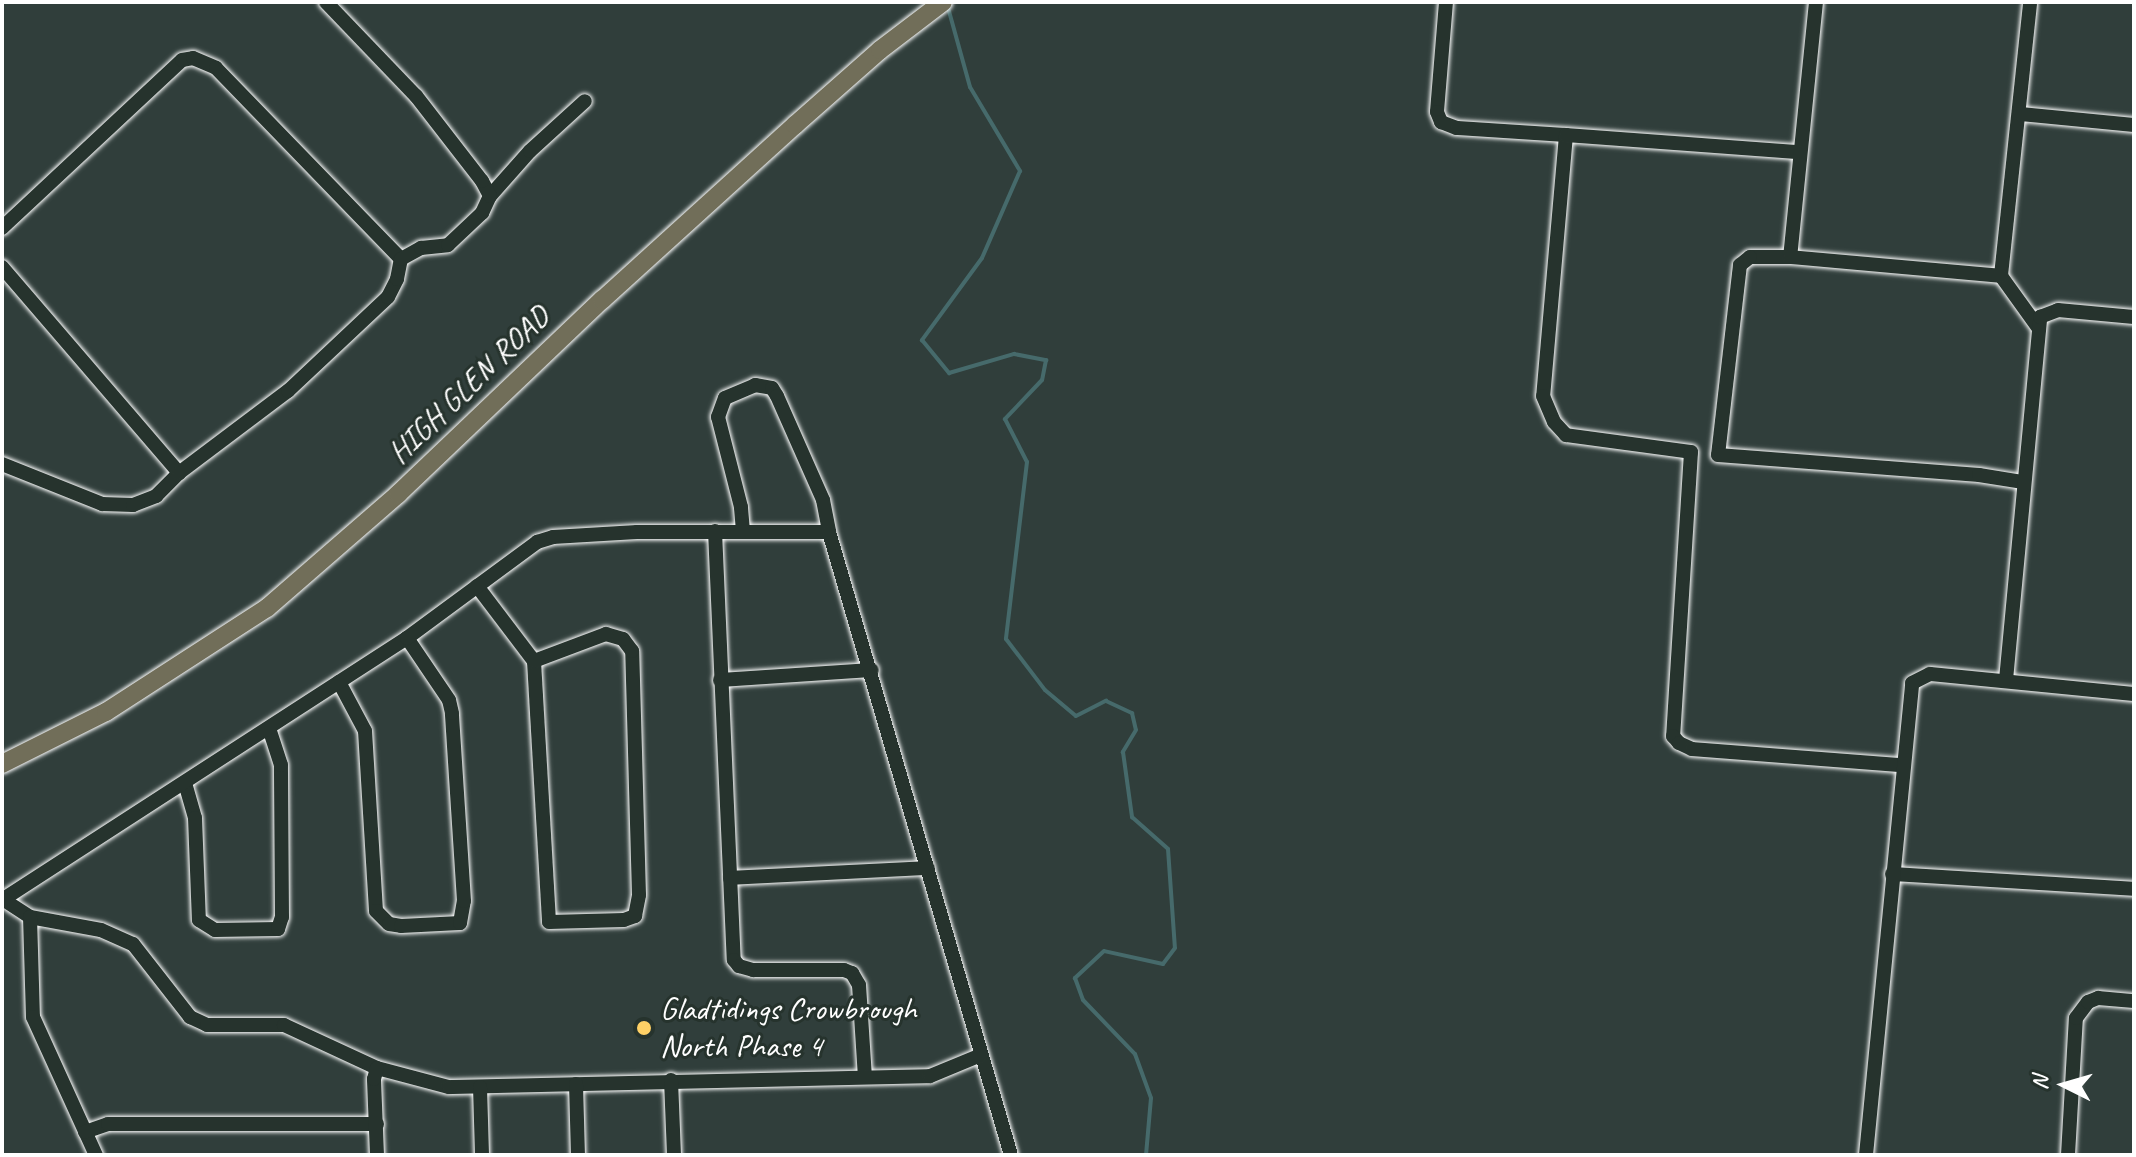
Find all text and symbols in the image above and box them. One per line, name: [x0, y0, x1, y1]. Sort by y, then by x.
street label: HIGH GLEN ROAD: [380, 298, 558, 472]
place label: Gladtidings Crowbrough North Phase 4: [660, 991, 916, 1066]
marker: Gladtidings Crowbrough North Phase 4: [635, 1019, 653, 1037]
north arrow: [2024, 1045, 2104, 1125]
text: N: [2026, 1075, 2055, 1091]

